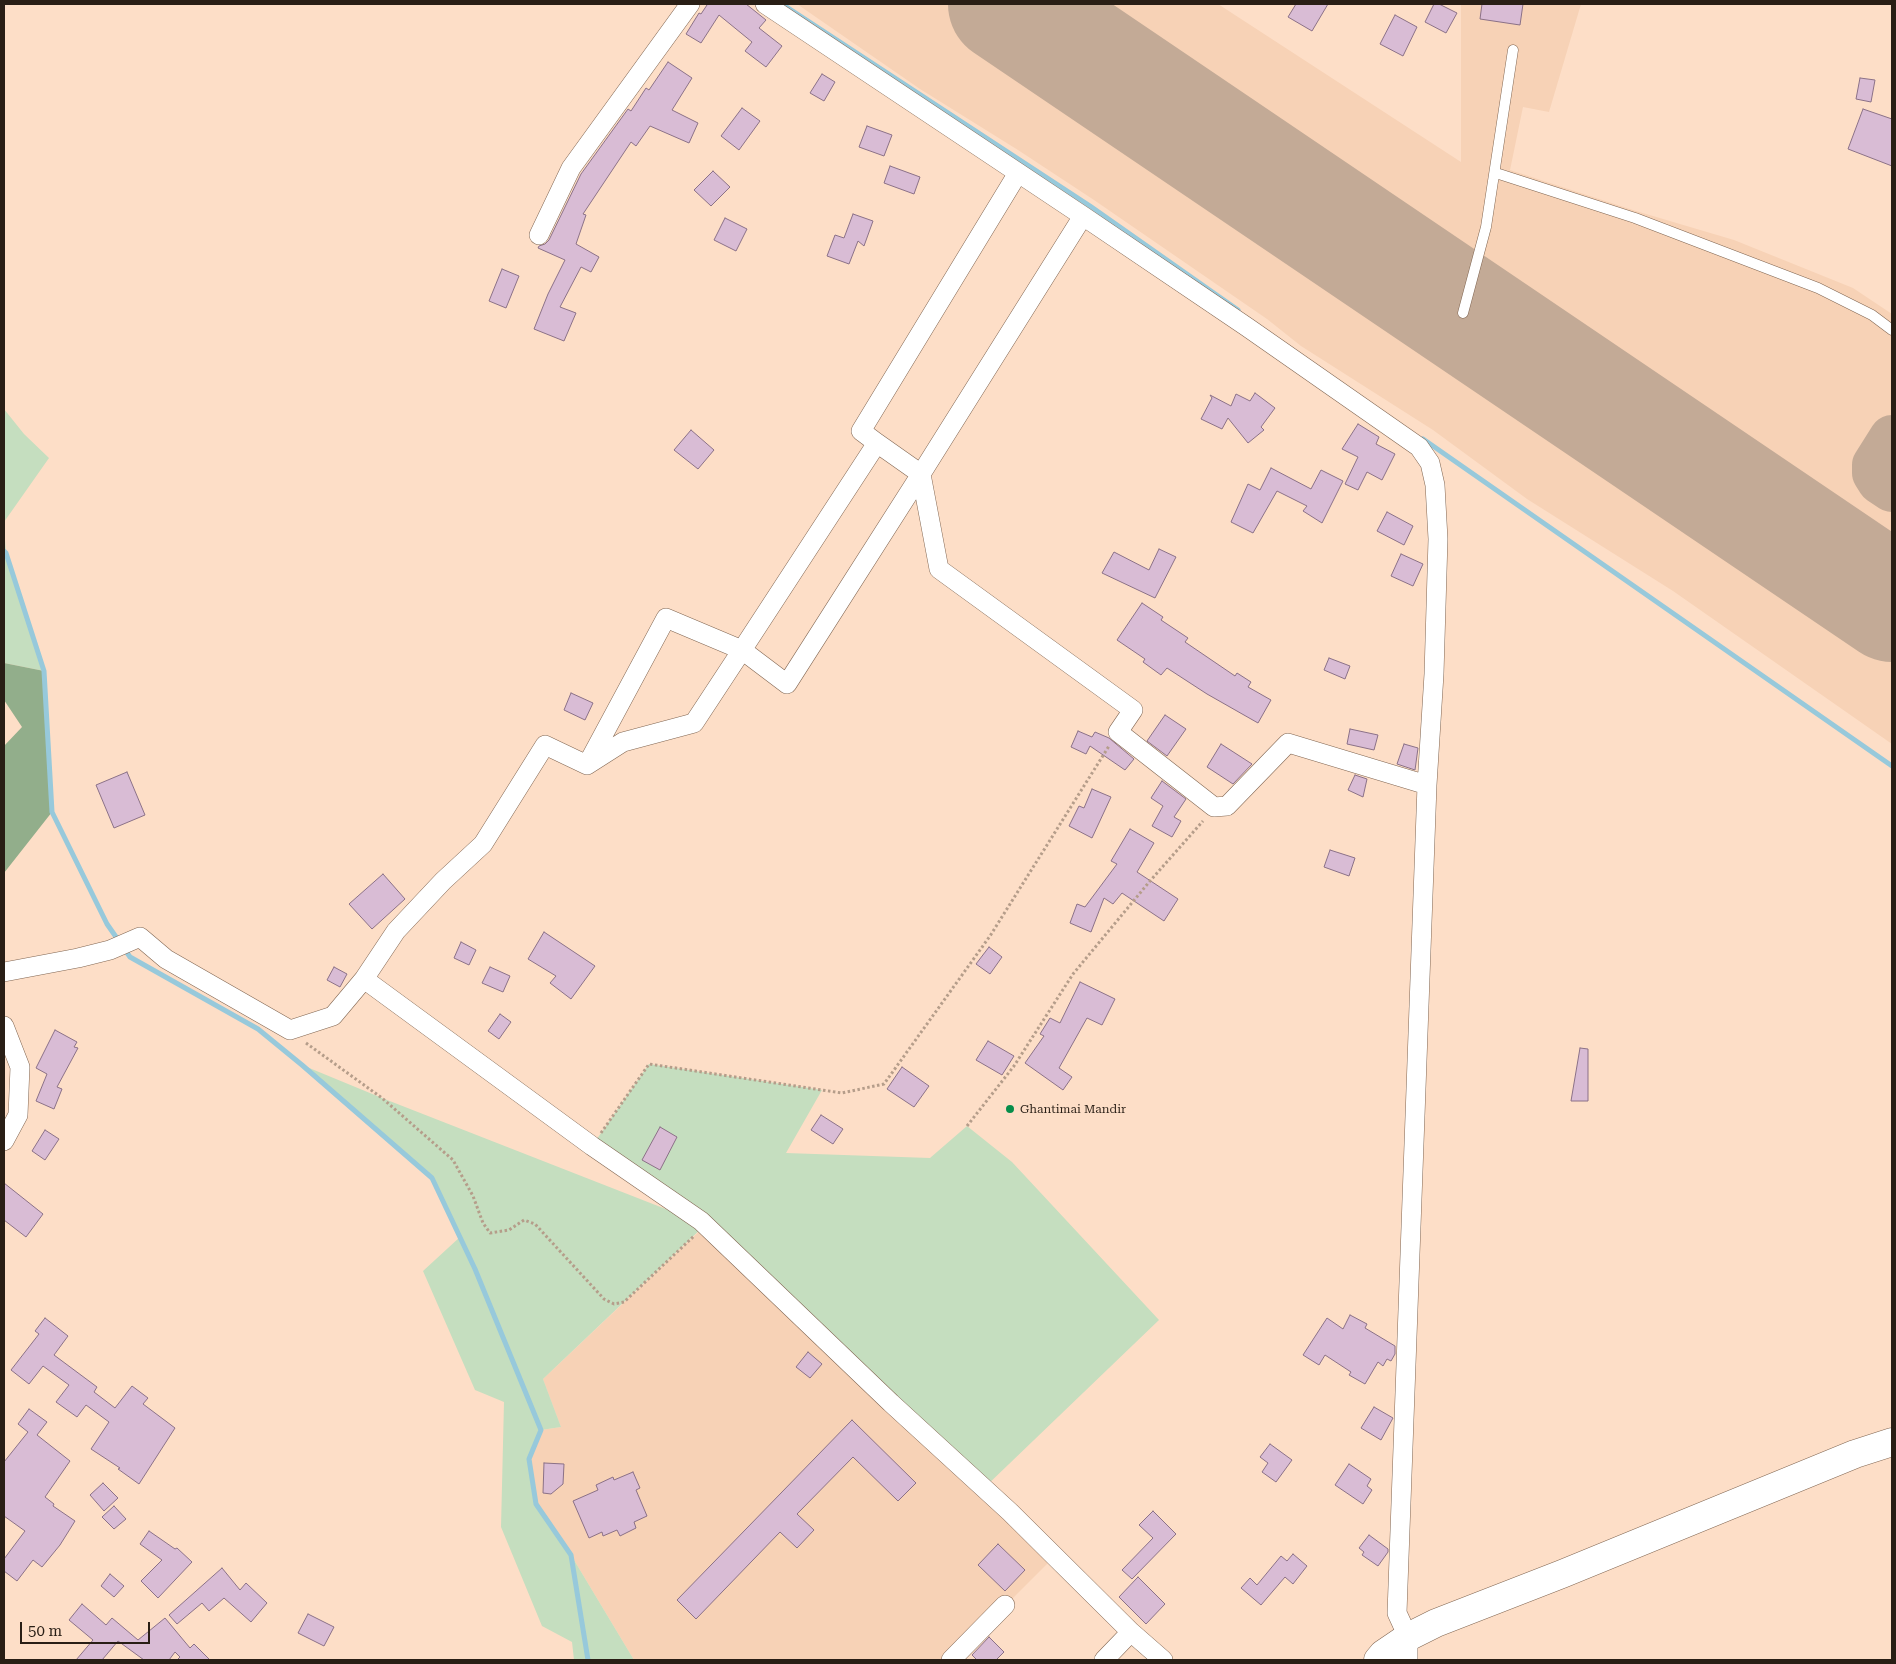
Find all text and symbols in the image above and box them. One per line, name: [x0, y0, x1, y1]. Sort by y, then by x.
place label: Ghantimai Mandir: [1020, 1102, 1126, 1116]
marker: Ghantimai Mandir: [1004, 1103, 1016, 1115]
scale bar: [22, 1612, 152, 1644]
text: 50 m: [28, 1622, 62, 1640]

